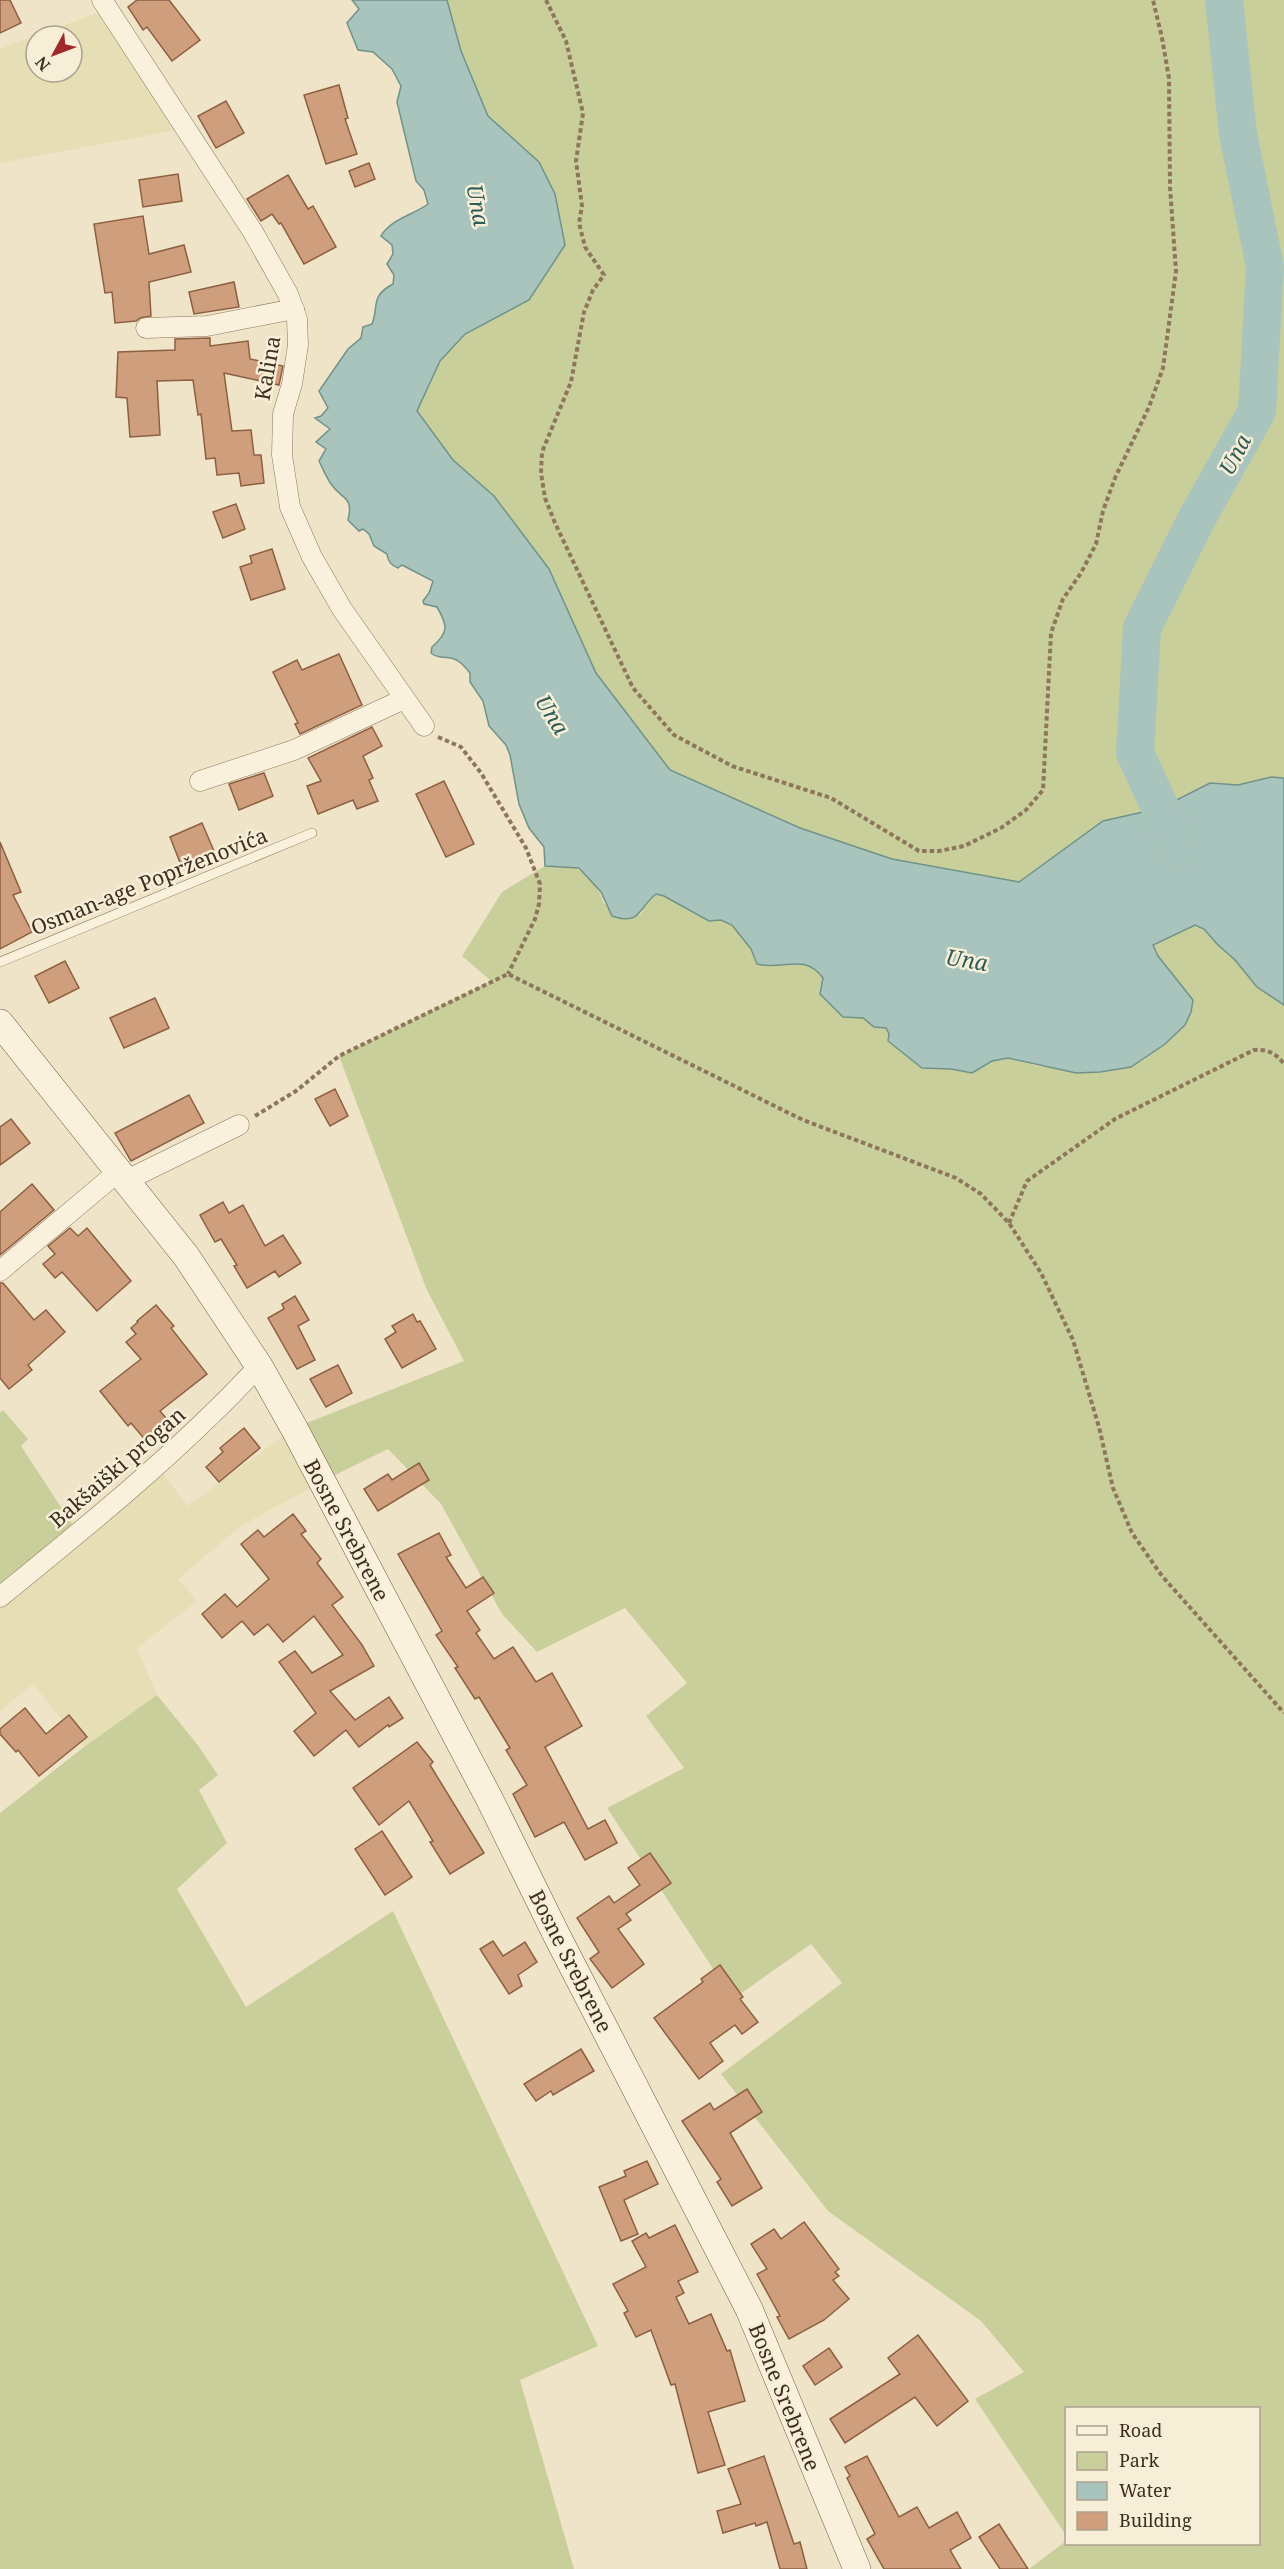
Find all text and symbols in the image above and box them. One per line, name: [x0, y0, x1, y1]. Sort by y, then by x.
north arrow: [24, 24, 84, 84]
text: N: [30, 52, 55, 76]
water label: Una: [460, 182, 498, 229]
street label: Kalina: [248, 334, 286, 402]
water label: Una: [1211, 428, 1257, 480]
water label: Una: [529, 688, 577, 740]
street label: Osman-age Poprženovića: [27, 821, 271, 941]
water label: Una: [944, 941, 990, 977]
street label: Bakšaiški progan: [43, 1400, 191, 1534]
street label: Bosne Srebrene: [298, 1454, 396, 1606]
street label: Bosne Srebrene: [523, 1885, 619, 2037]
street label: Bosne Srebrene: [743, 2319, 827, 2475]
legend: [1065, 2407, 1260, 2545]
text: Road: [1119, 2418, 1162, 2442]
text: Park: [1119, 2448, 1159, 2472]
text: Water: [1119, 2478, 1172, 2502]
text: Building: [1119, 2508, 1192, 2532]

